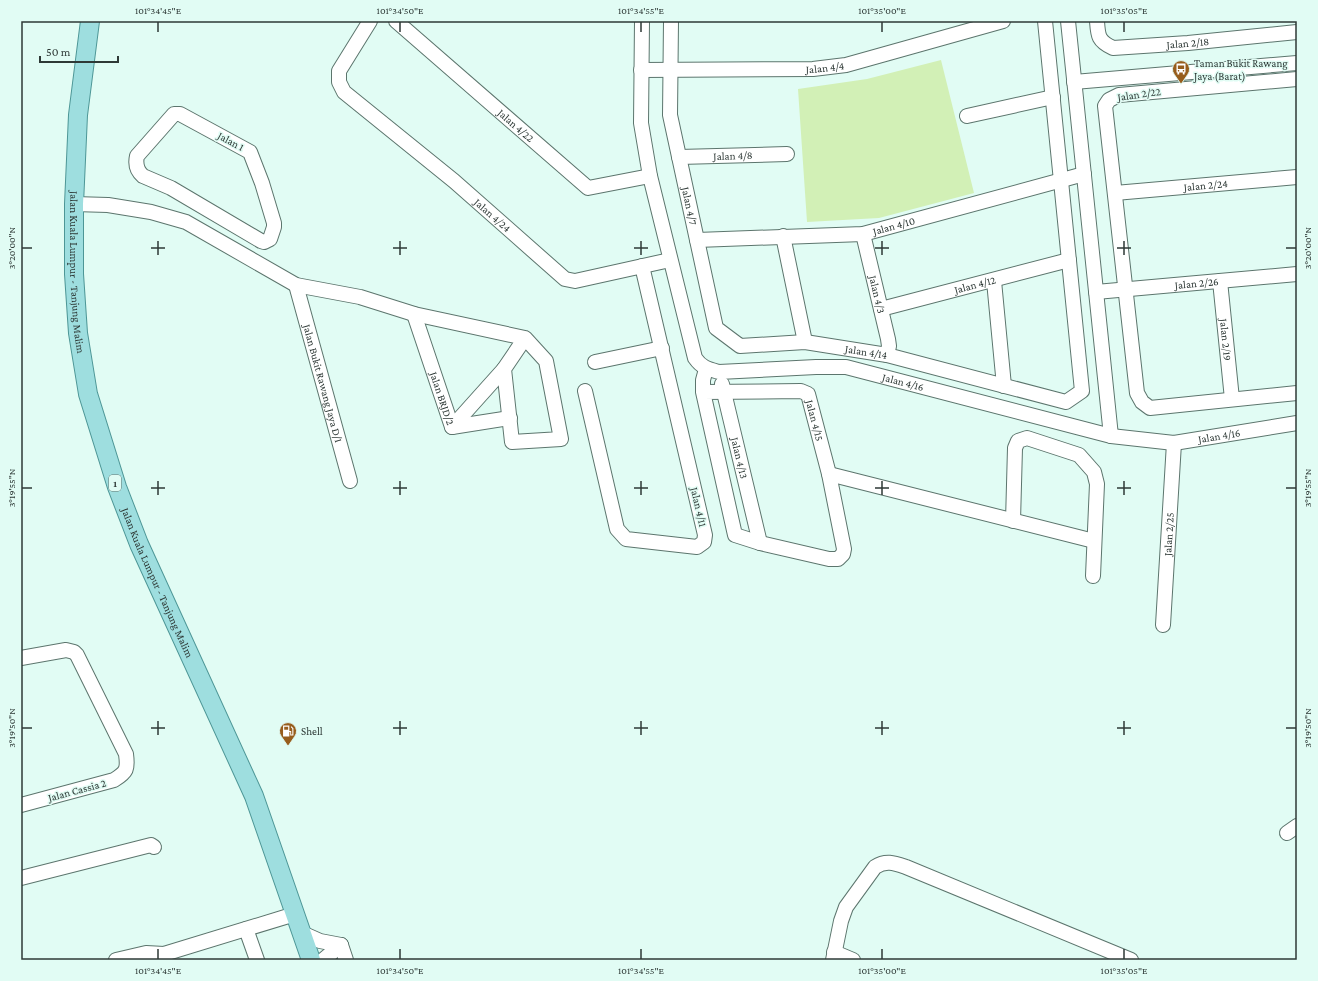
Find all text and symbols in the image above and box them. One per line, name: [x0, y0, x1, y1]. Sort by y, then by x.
text: 101°34'45"E: [135, 5, 182, 16]
text: 101°34'50"E: [377, 5, 424, 16]
text: 101°34'55"E: [618, 5, 665, 16]
text: 101°35'00"E: [858, 5, 906, 16]
text: 101°35'05"E: [1101, 5, 1148, 16]
street label: Jalan 2/18: [1165, 35, 1210, 51]
scale bar: [40, 38, 118, 64]
text: 50 m: [46, 45, 71, 59]
place label: Taman Bukit Rawang Jaya (Barat): [1193, 57, 1288, 83]
street label: Jalan 4/4: [805, 59, 845, 76]
bus stop icon: Taman Bukit Rawang Jaya (Barat): [1171, 59, 1191, 84]
street label: Jalan 2/22: [1116, 85, 1162, 104]
street label: Jalan 4/22: [494, 106, 537, 144]
street label: Jalan 1: [214, 129, 246, 154]
street label: Jalan 4/8: [712, 149, 753, 163]
street label: Jalan 2/24: [1182, 177, 1229, 194]
street label: Jalan 4/7: [678, 185, 700, 226]
street label: Jalan Kuala Lumpur - Tanjung Malim: [67, 190, 87, 354]
street label: Jalan 4/24: [471, 195, 514, 235]
street label: Jalan 4/10: [870, 214, 916, 238]
text: 3°20'00"N: [6, 226, 17, 269]
text: 3°20'00"N: [1302, 226, 1313, 269]
street label: Jalan 4/3: [866, 273, 888, 315]
street label: Jalan 4/12: [952, 273, 997, 297]
street label: Jalan 2/26: [1173, 275, 1219, 292]
street label: Jalan 2/19: [1217, 317, 1234, 361]
street label: Jalan Bukit Rawang Jaya D/1: [300, 322, 345, 444]
street label: Jalan 4/14: [843, 342, 889, 361]
street label: Jalan BRJD/2: [427, 369, 457, 427]
street label: Jalan 4/16: [880, 370, 925, 393]
street label: Jalan 4/15: [803, 398, 826, 442]
street label: Jalan 4/16: [1196, 426, 1241, 446]
street label: Jalan 4/13: [728, 435, 750, 480]
text: 3°19'55"N: [6, 468, 17, 507]
text: 3°19'55"N: [1302, 468, 1313, 507]
road number: 1: [109, 475, 121, 491]
street label: Jalan 4/11: [687, 485, 709, 529]
street label: Jalan Kuala Lumpur - Tanjung Malim: [118, 505, 196, 659]
street label: Jalan 2/25: [1161, 512, 1176, 557]
text: 3°19'50"N: [6, 708, 17, 748]
text: 3°19'50"N: [1302, 708, 1313, 748]
fuel station icon: Shell: [278, 721, 298, 746]
place label: Shell: [301, 725, 323, 737]
street label: Jalan Cassia 2: [46, 776, 108, 805]
text: 101°34'45"E: [135, 965, 182, 976]
text: 101°34'50"E: [377, 965, 424, 976]
text: 101°34'55"E: [618, 965, 665, 976]
text: 101°35'00"E: [858, 965, 906, 976]
text: 101°35'05"E: [1101, 965, 1148, 976]

